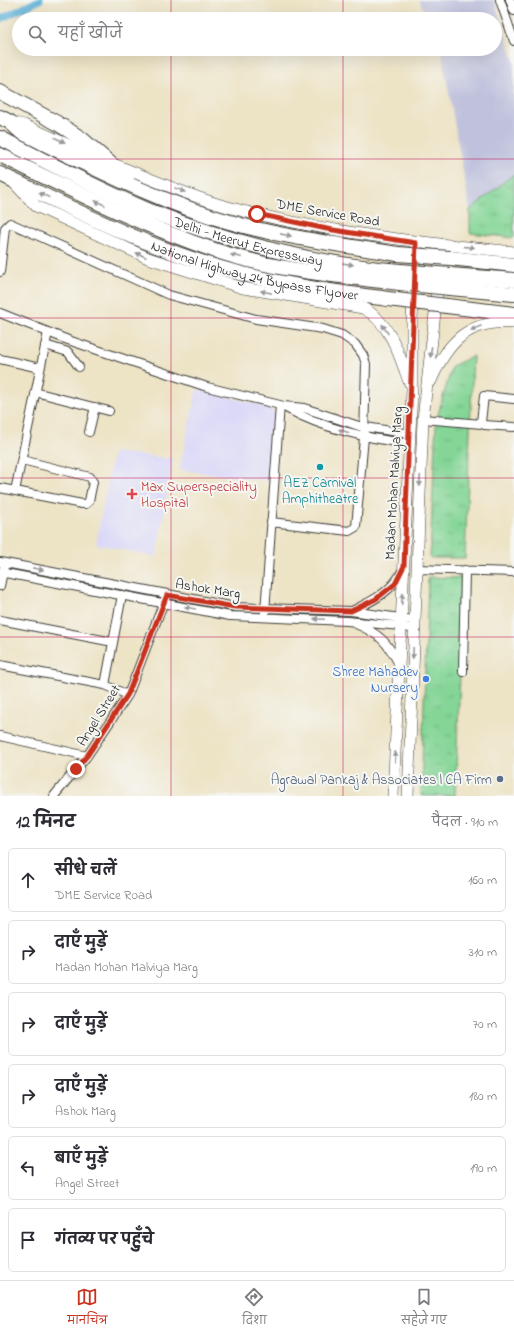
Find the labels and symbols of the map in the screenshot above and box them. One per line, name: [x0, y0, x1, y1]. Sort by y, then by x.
one-way arrow: [54, 138, 66, 144]
one-way arrow: [174, 188, 186, 194]
one-way arrow: [39, 192, 50, 198]
street label: DME Service Road: [273, 194, 381, 233]
one-way arrow: [94, 200, 106, 206]
route start: [248, 205, 266, 223]
street label: Delhi - Meerut Expressway: [170, 211, 325, 274]
one-way arrow: [280, 232, 292, 238]
street label: National Highway 24 Bypass Flyover: [148, 236, 360, 307]
one-way arrow: [463, 244, 475, 251]
one-way arrow: [136, 252, 147, 258]
one-way arrow: [230, 252, 243, 258]
one-way arrow: [342, 261, 354, 267]
one-way arrow: [260, 289, 272, 295]
one-way arrow: [382, 323, 389, 335]
one-way arrow: [470, 325, 482, 331]
one-way arrow: [428, 346, 434, 358]
street label: Madan Mohan Malviya Marg: [380, 406, 410, 560]
one-way arrow: [337, 427, 349, 433]
marker: AEZ Carnival Amphitheatre: [315, 462, 325, 472]
place label: AEZ Carnival Amphitheatre: [282, 473, 359, 510]
one-way arrow: [417, 475, 424, 487]
place label: Max Superspeciality Hospital: [141, 477, 257, 514]
marker: Max Superspeciality Hospital: [126, 488, 138, 500]
one-way arrow: [32, 567, 44, 573]
street label: Ashok Marg: [174, 574, 242, 606]
one-way arrow: [399, 593, 406, 605]
one-way arrow: [184, 605, 196, 611]
one-way arrow: [313, 616, 325, 623]
one-way arrow: [409, 647, 416, 659]
place label: Shree Mahadev Nursery: [332, 662, 419, 700]
marker: Shree Mahadev Nursery: [421, 674, 431, 684]
street label: Angel Street: [72, 681, 128, 751]
one-way arrow: [392, 750, 398, 763]
route end: [67, 760, 85, 778]
place label: Agrawal Pankaj & Associates | CA Firm: [271, 770, 492, 792]
marker: Agrawal Pankaj & Associates | CA Firm: [495, 774, 505, 784]

